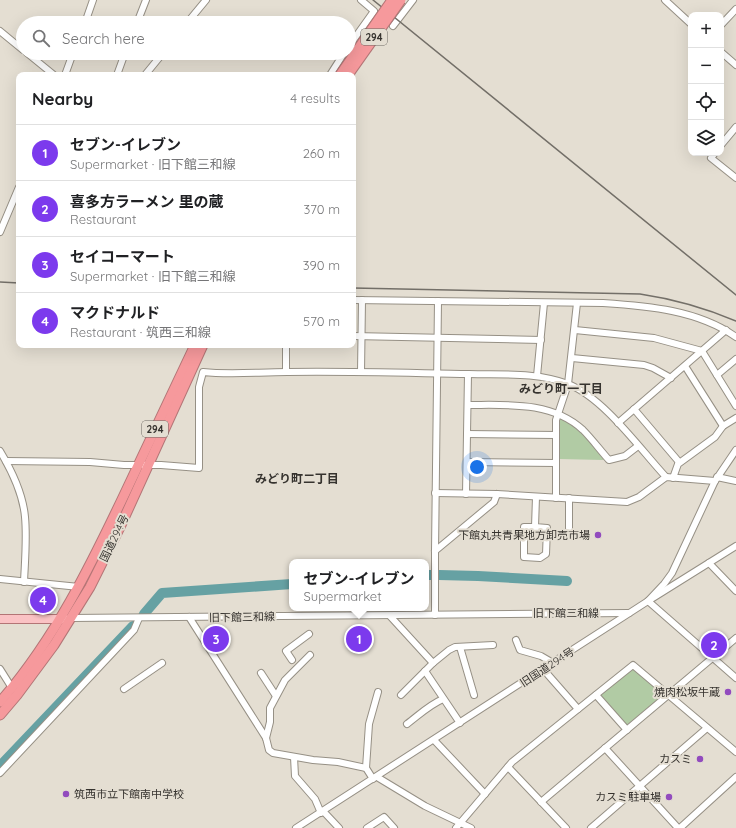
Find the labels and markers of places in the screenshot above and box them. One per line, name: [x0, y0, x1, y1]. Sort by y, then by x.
place label: 下館丸共青果地方卸売市場: [458, 528, 590, 542]
marker: 下館丸共青果地方卸売市場: [593, 530, 603, 540]
pin: 4: [30, 585, 56, 615]
pin: 3: [203, 624, 229, 654]
pin: 1: [346, 624, 372, 654]
pin: 2: [701, 630, 727, 660]
place label: 焼肉松坂牛蔵: [654, 685, 720, 699]
marker: 焼肉松坂牛蔵: [723, 687, 733, 697]
place label: カスミ: [659, 752, 692, 766]
marker: カスミ: [695, 754, 705, 764]
place label: 筑西市立下館南中学校: [74, 787, 184, 801]
marker: 筑西市立下館南中学校: [61, 789, 71, 799]
place label: カスミ駐車場: [595, 790, 661, 804]
marker: カスミ駐車場: [664, 792, 674, 802]

